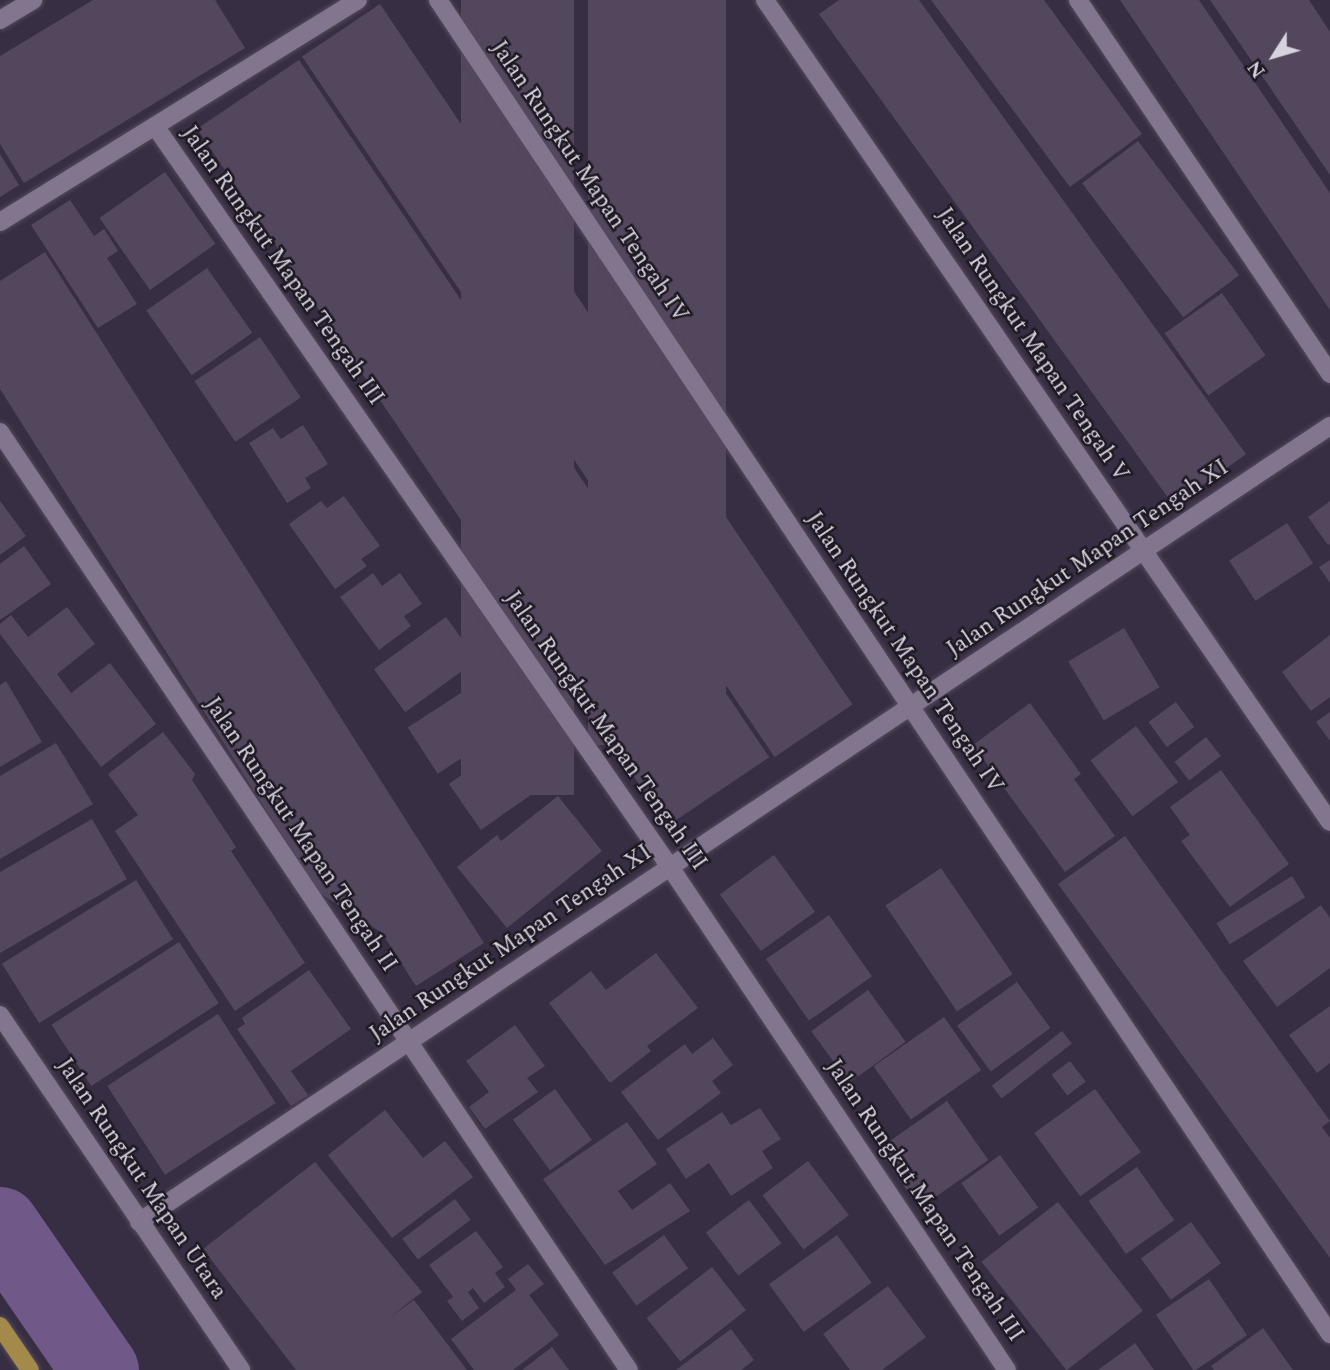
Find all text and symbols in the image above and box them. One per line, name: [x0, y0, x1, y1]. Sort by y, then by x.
north arrow: [1239, 21, 1309, 91]
street label: Jalan Rungkut Mapan Tengah IV: [484, 36, 694, 328]
text: N: [1241, 54, 1273, 84]
street label: Jalan Rungkut Mapan Tengah III: [175, 121, 389, 411]
street label: Jalan Rungkut Mapan Tengah V: [930, 203, 1134, 487]
street label: Jalan Rungkut Mapan Tengah XI: [942, 454, 1234, 664]
street label: Jalan Rungkut Mapan Tengah IV: [799, 507, 1009, 799]
street label: Jalan Rungkut Mapan Tengah III: [498, 586, 712, 876]
street label: Jalan Rungkut Mapan Tengah II: [197, 692, 403, 978]
street label: Jalan Rungkut Mapan Tengah XI: [365, 839, 657, 1049]
street label: Jalan Rungkut Mapan Utara: [50, 1053, 232, 1305]
street label: Jalan Rungkut Mapan Tengah III: [819, 1055, 1029, 1347]

